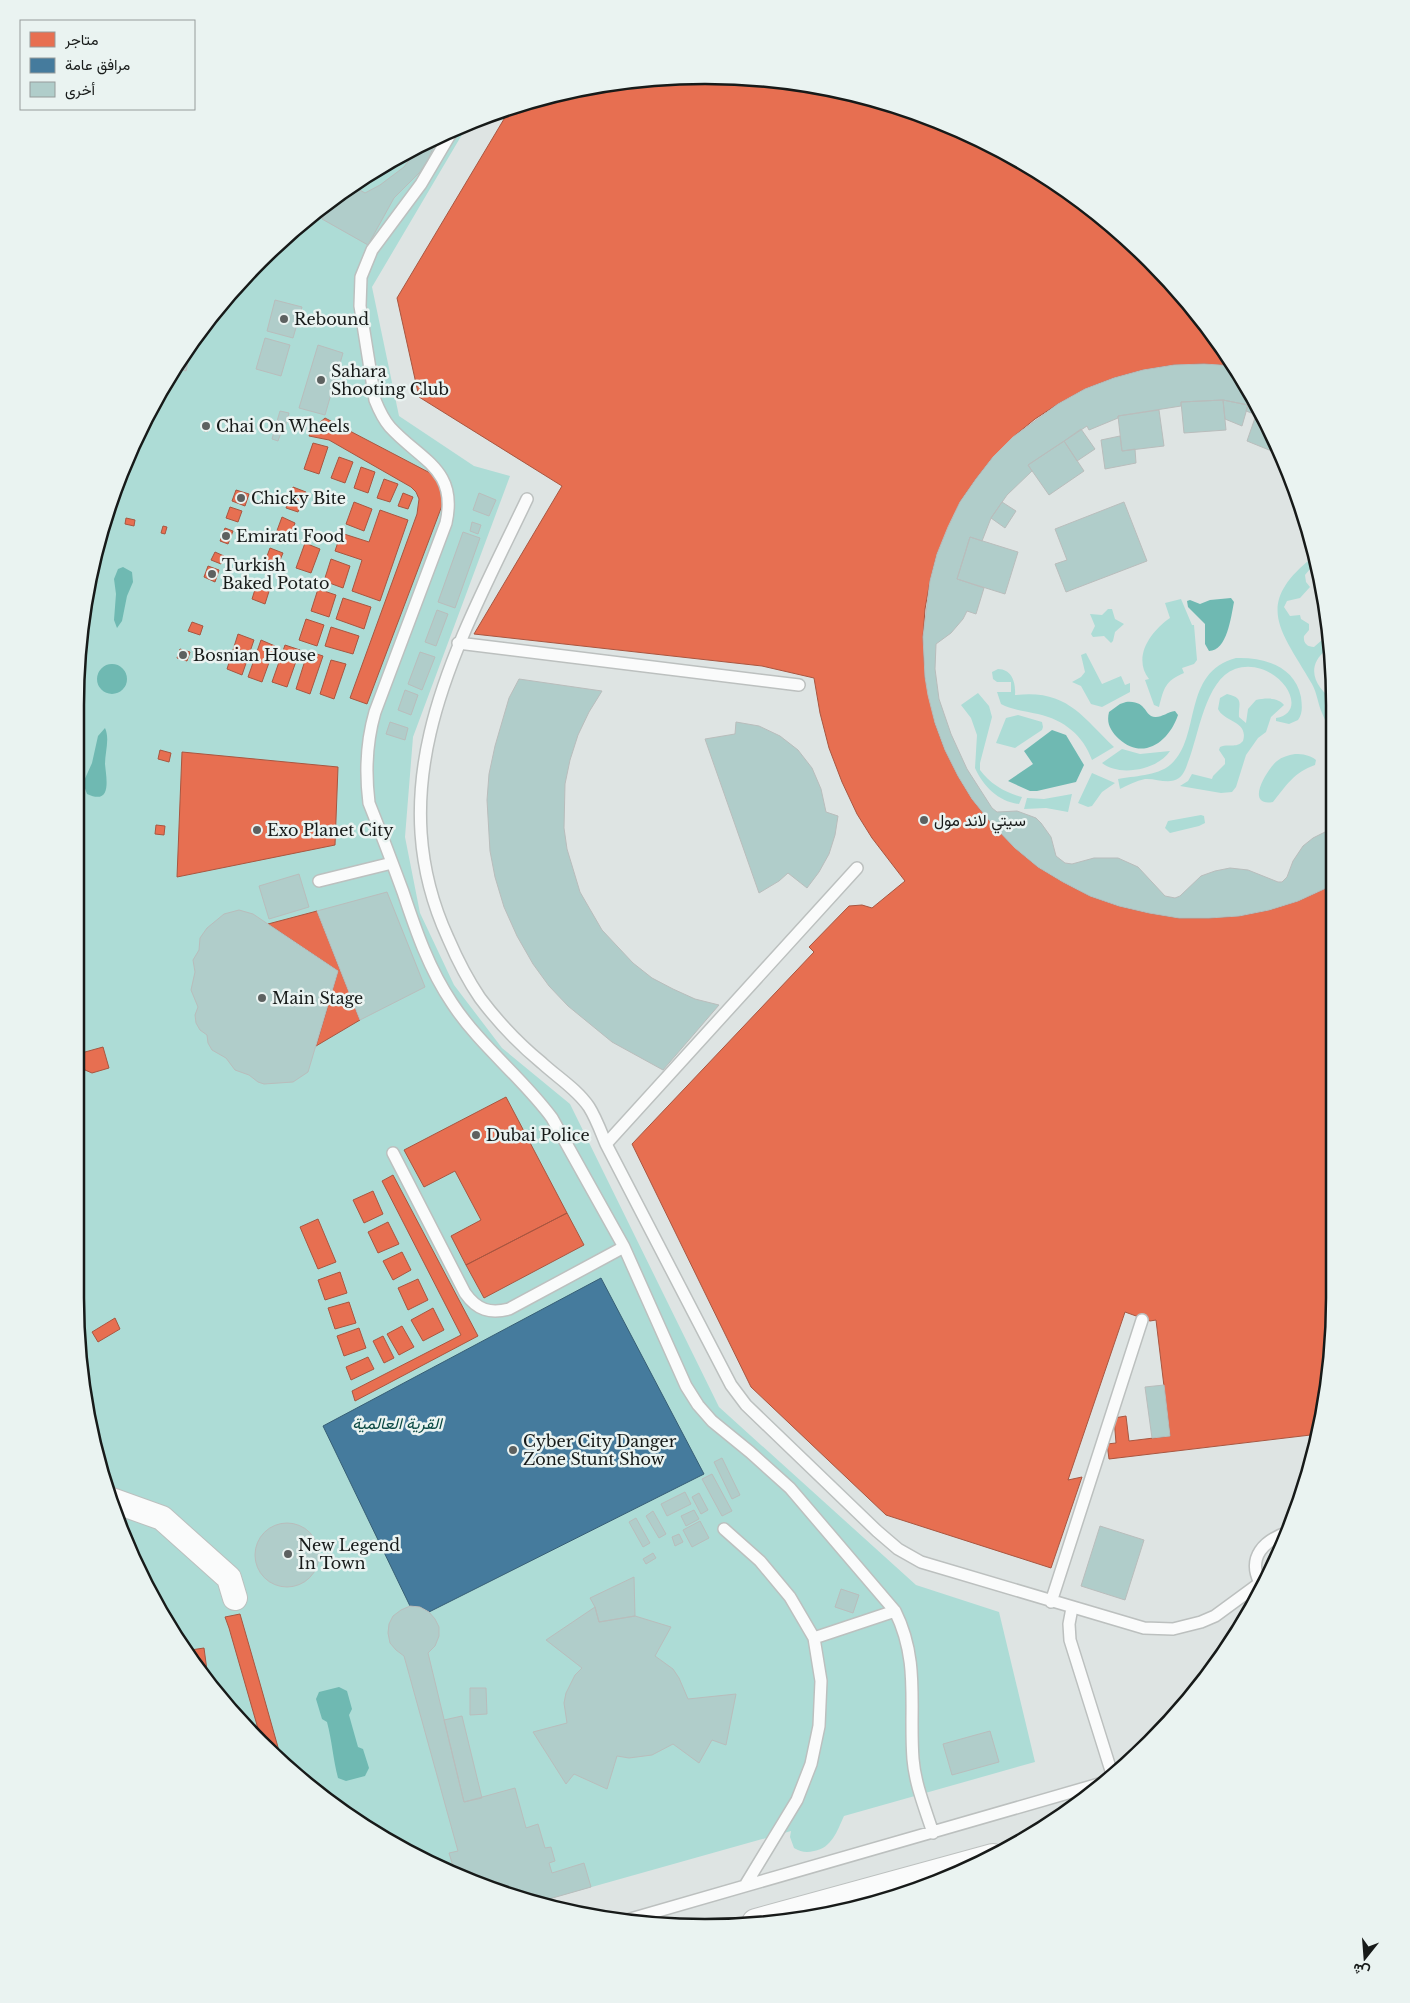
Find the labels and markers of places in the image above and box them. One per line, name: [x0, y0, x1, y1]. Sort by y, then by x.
place label: Rebound: [294, 309, 369, 329]
marker: Rebound: [278, 313, 290, 325]
place label: Sahara Shooting Club: [331, 361, 449, 399]
marker: Sahara Shooting Club: [315, 374, 327, 386]
place label: Chai On Wheels: [216, 416, 350, 436]
marker: Chai On Wheels: [200, 420, 212, 432]
place label: Chicky Bite: [251, 488, 346, 508]
marker: Chicky Bite: [235, 492, 247, 504]
place label: Emirati Food: [236, 526, 345, 546]
marker: Emirati Food: [220, 530, 232, 542]
place label: Turkish Baked Potato: [222, 555, 329, 593]
marker: Turkish Baked Potato: [206, 568, 218, 580]
place label: Bosnian House: [193, 645, 316, 665]
marker: Bosnian House: [177, 649, 189, 661]
place label: سيتي لاند مول: [934, 810, 1026, 834]
marker: سيتي لاند مول: [918, 814, 930, 826]
place label: Exo Planet City: [267, 820, 394, 840]
marker: Exo Planet City: [251, 824, 263, 836]
place label: Main Stage: [272, 988, 363, 1008]
marker: Main Stage: [256, 992, 268, 1004]
place label: Dubai Police: [486, 1125, 590, 1145]
marker: Dubai Police: [470, 1129, 482, 1141]
place label: Cyber City Danger Zone Stunt Show: [523, 1431, 677, 1469]
marker: Cyber City Danger Zone Stunt Show: [507, 1444, 519, 1456]
place label: New Legend In Town: [298, 1535, 400, 1573]
marker: New Legend In Town: [282, 1548, 294, 1560]

